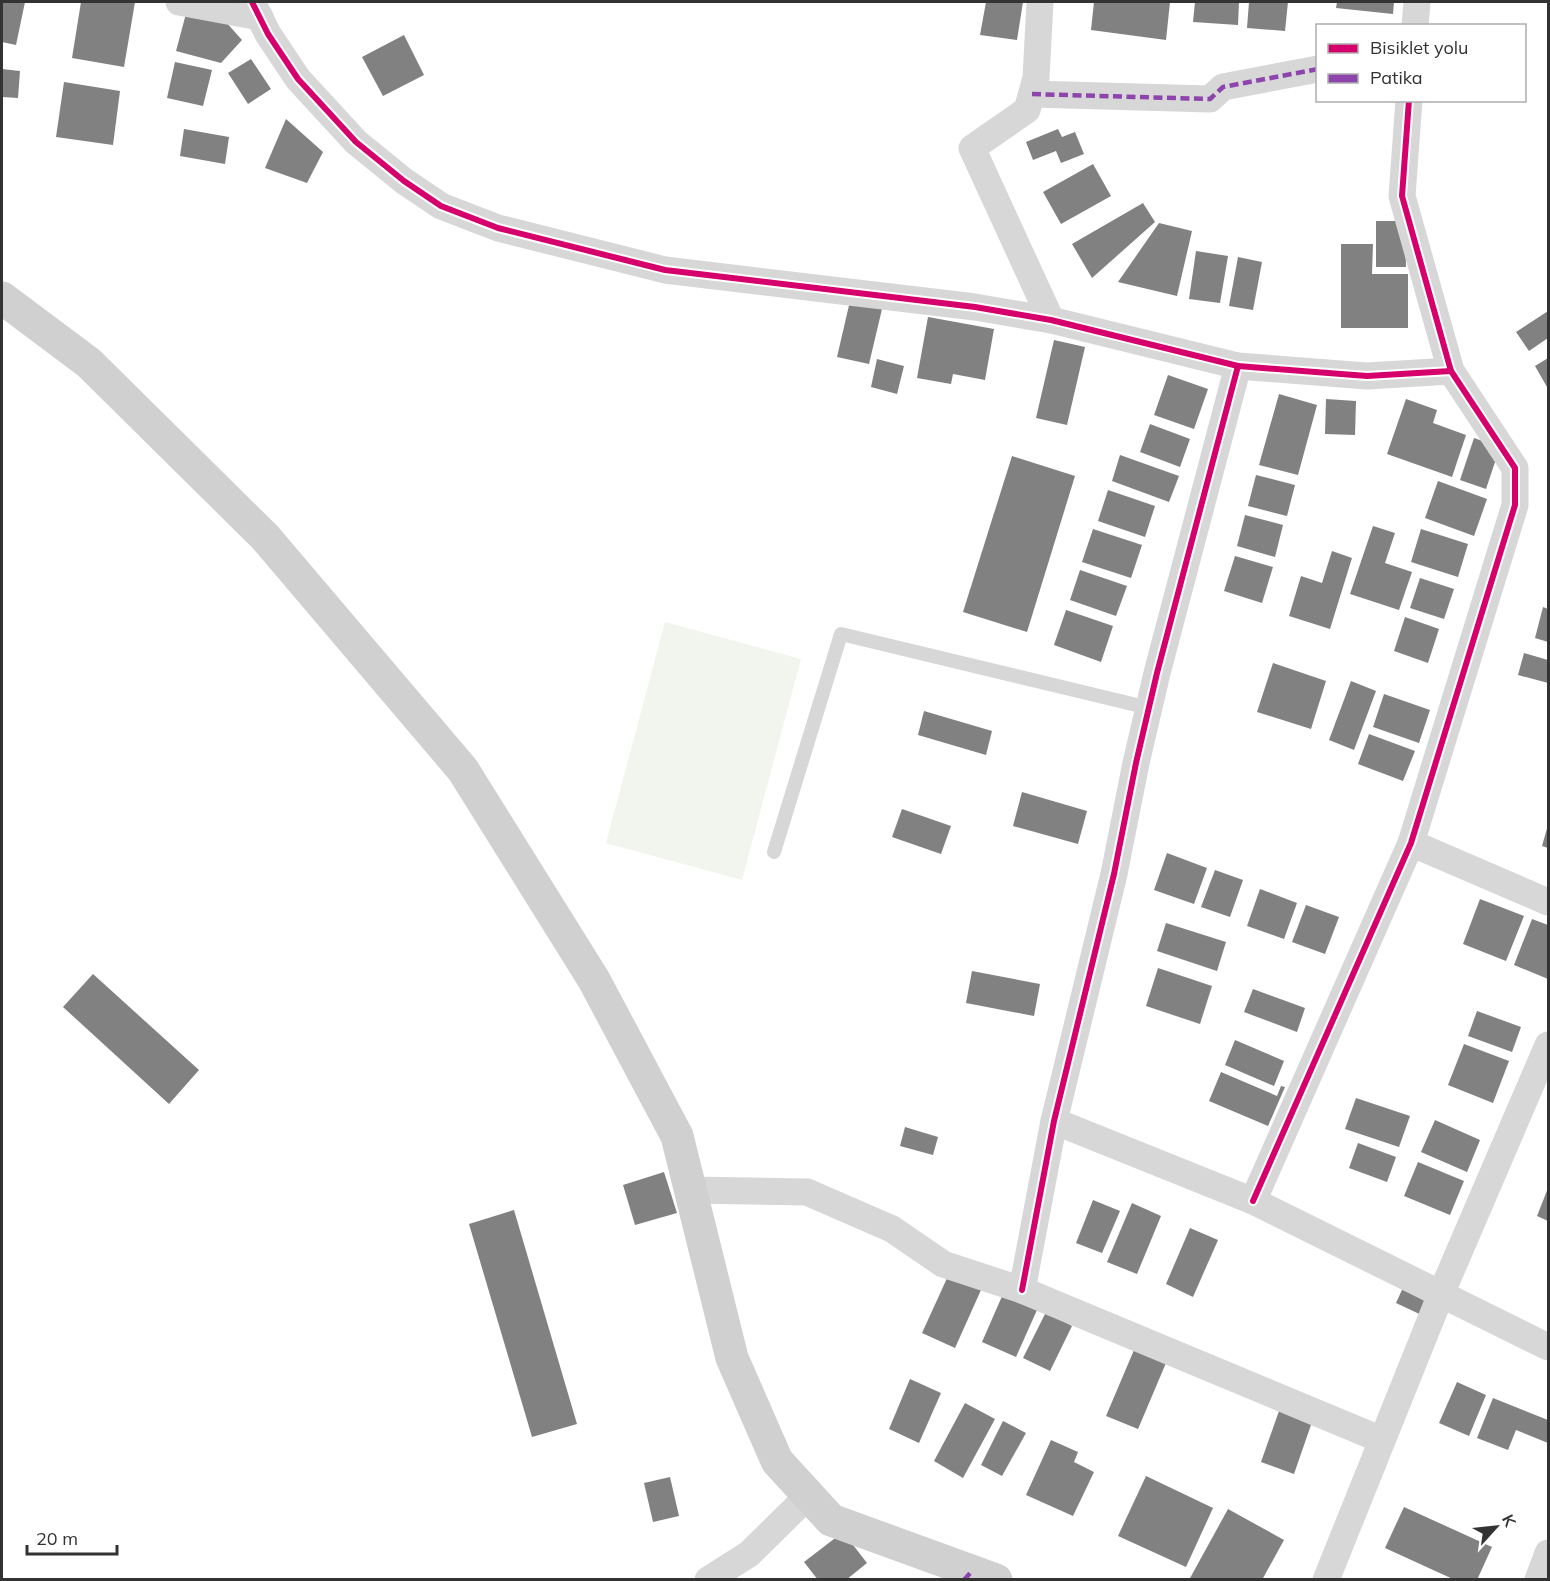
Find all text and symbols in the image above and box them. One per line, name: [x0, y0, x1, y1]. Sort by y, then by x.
legend: [1316, 24, 1526, 102]
text: Bisiklet yolu: [1370, 36, 1468, 59]
text: Patika: [1370, 66, 1423, 89]
north arrow: [1466, 1497, 1526, 1557]
text: K: [1498, 1511, 1521, 1531]
scale bar: [27, 1518, 117, 1556]
text: 20 m: [36, 1527, 78, 1550]

